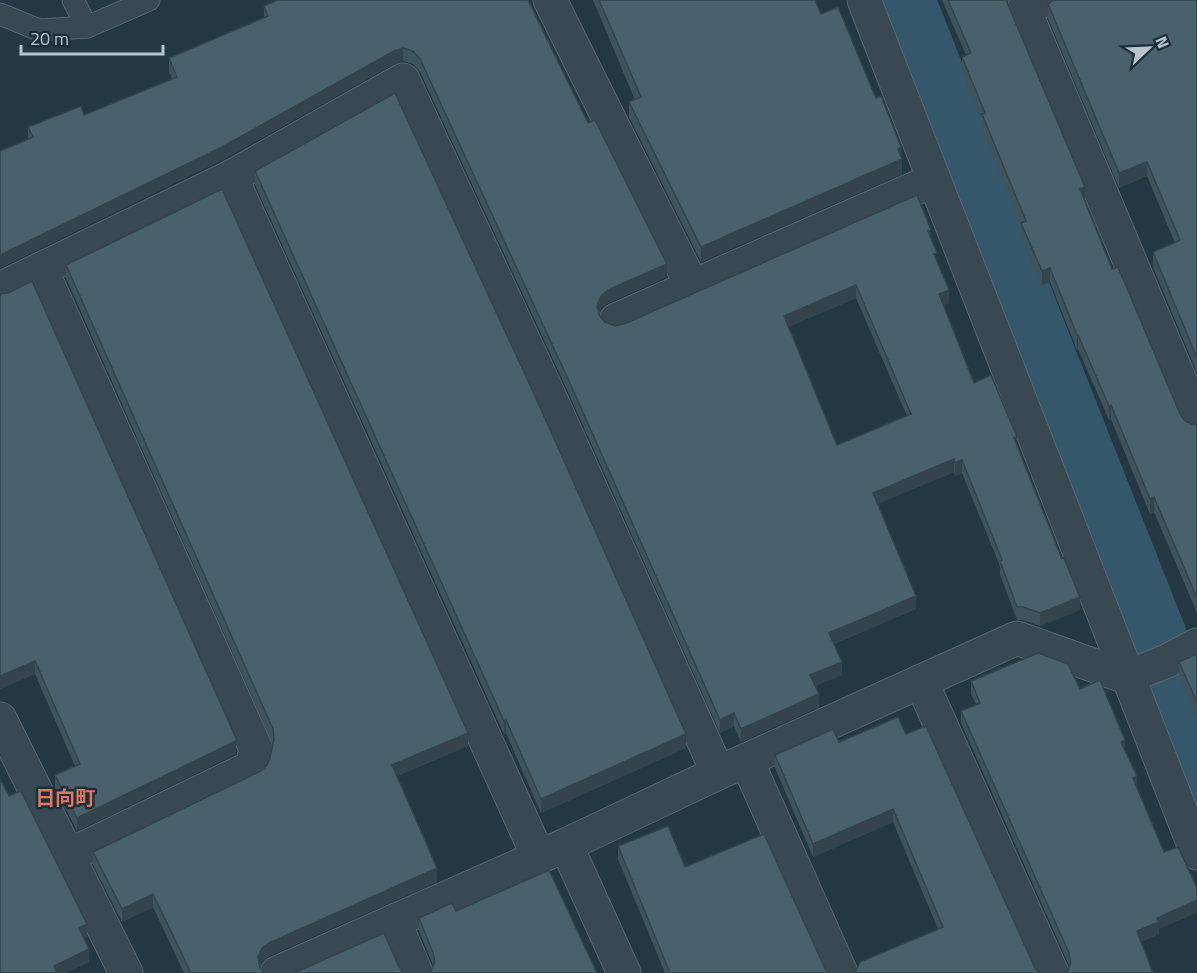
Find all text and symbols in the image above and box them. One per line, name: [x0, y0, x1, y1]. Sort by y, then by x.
scale bar: [21, 18, 164, 56]
north arrow: [1119, 18, 1179, 78]
text: 20 m: [30, 25, 69, 52]
text: N: [1150, 32, 1176, 52]
district label: 日向町: [35, 782, 95, 813]

